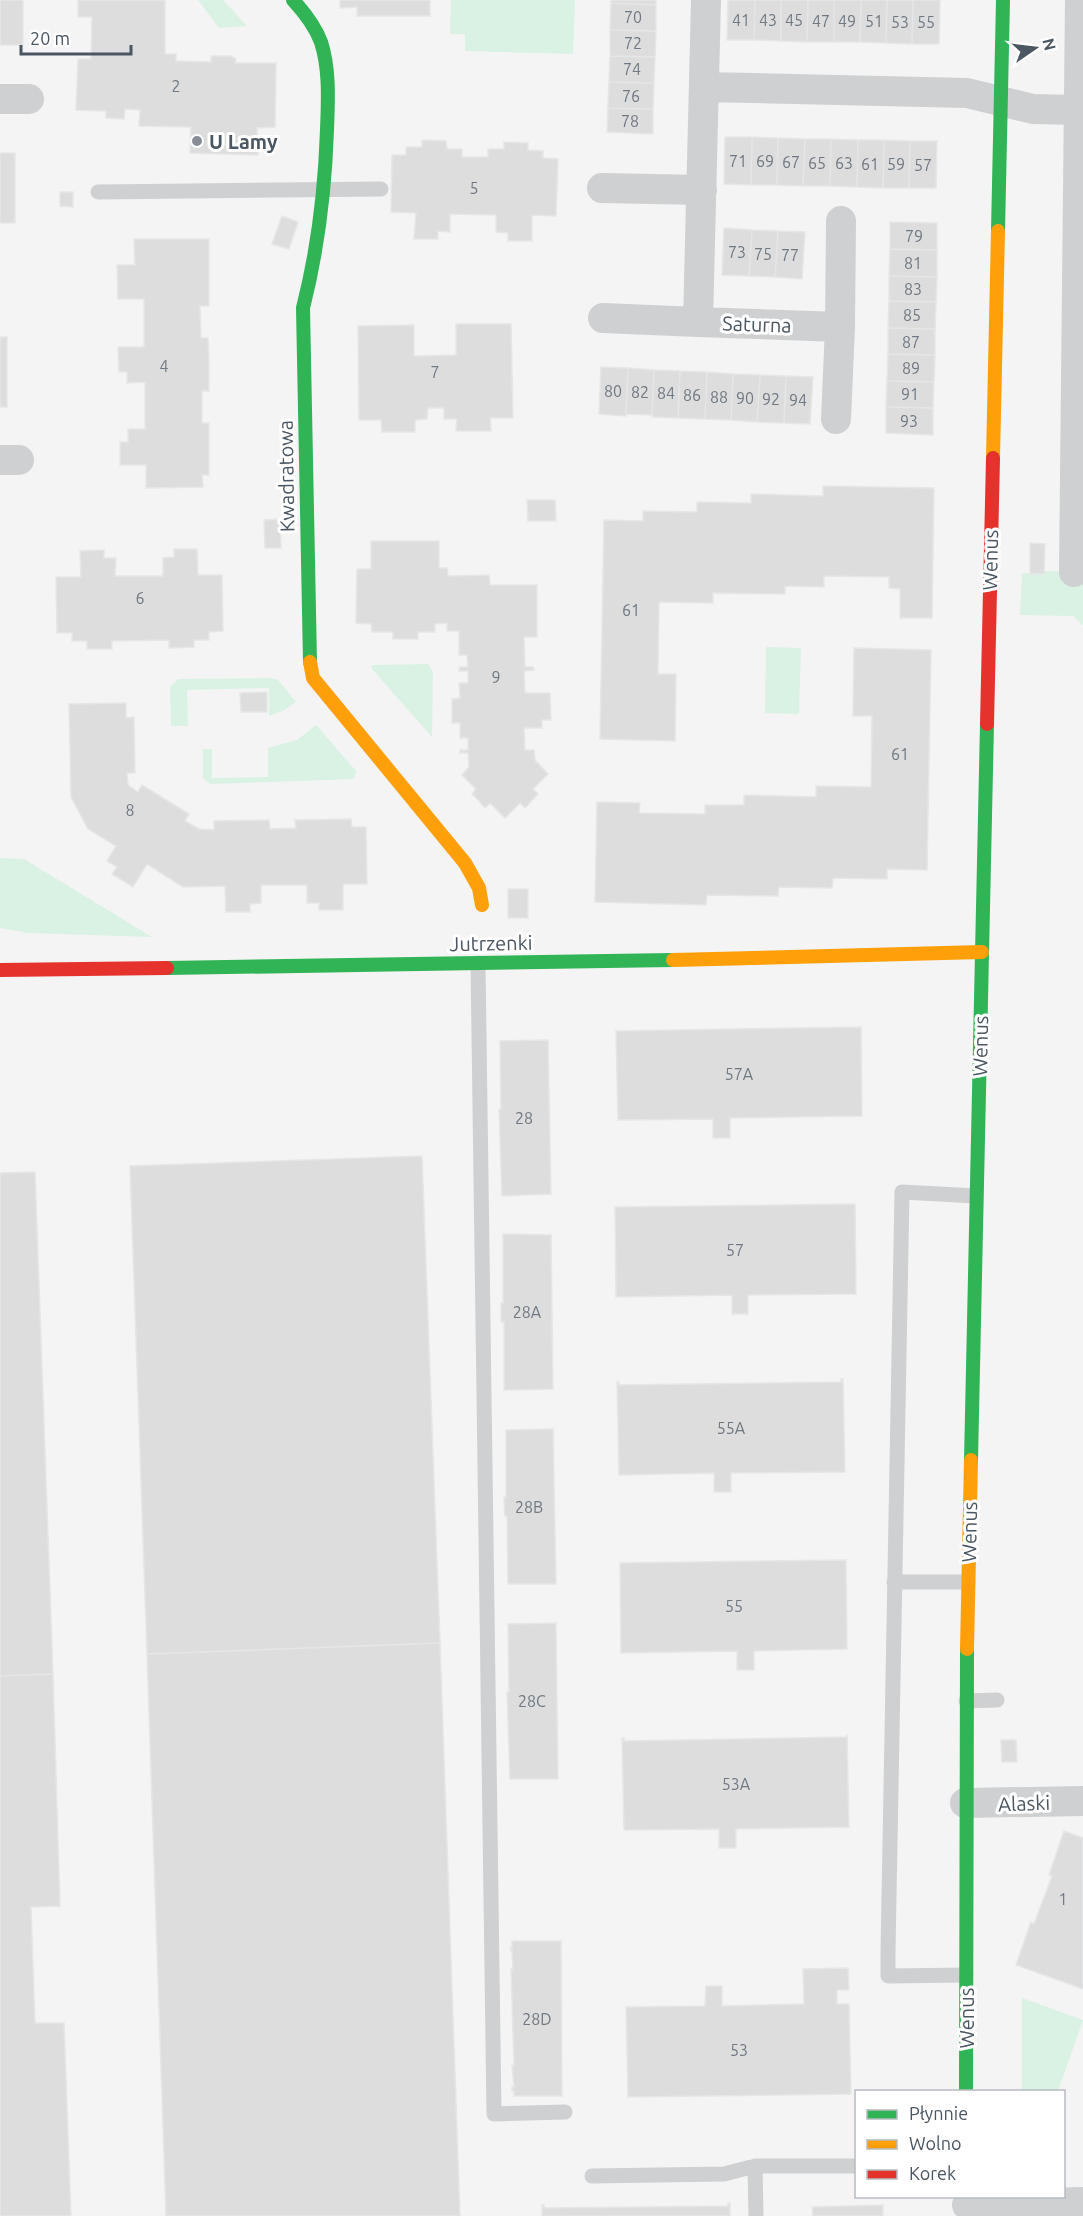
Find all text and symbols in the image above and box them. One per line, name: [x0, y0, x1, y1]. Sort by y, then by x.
house number: 70: [624, 8, 642, 26]
house number: 41: [732, 11, 750, 29]
house number: 43: [759, 11, 777, 29]
house number: 45: [785, 11, 803, 29]
house number: 47: [812, 12, 830, 30]
house number: 49: [838, 12, 856, 30]
house number: 51: [865, 12, 883, 30]
house number: 53: [891, 13, 909, 31]
house number: 55: [917, 13, 935, 31]
scale bar: [21, 18, 130, 56]
north arrow: [1005, 18, 1065, 78]
text: 20 m: [30, 28, 70, 48]
house number: 72: [624, 34, 642, 52]
text: N: [1039, 36, 1060, 52]
house number: 74: [623, 60, 641, 78]
house number: 2: [171, 77, 181, 95]
house number: 76: [622, 87, 640, 105]
house number: 78: [621, 112, 639, 130]
place label: U Lamy: [209, 130, 278, 153]
marker: U Lamy: [190, 134, 204, 148]
house number: 71: [729, 152, 747, 170]
house number: 69: [756, 152, 774, 170]
house number: 67: [782, 153, 800, 171]
house number: 65: [808, 154, 826, 172]
house number: 63: [835, 154, 853, 172]
house number: 61: [861, 155, 879, 173]
house number: 59: [887, 155, 905, 173]
house number: 57: [914, 156, 932, 174]
house number: 5: [469, 179, 479, 197]
house number: 79: [905, 227, 923, 245]
house number: 73: [728, 243, 746, 261]
house number: 75: [754, 245, 772, 263]
house number: 77: [781, 246, 799, 264]
house number: 81: [904, 254, 922, 272]
house number: 83: [904, 280, 922, 298]
house number: 85: [903, 306, 921, 324]
street label: Saturna: [722, 311, 792, 337]
house number: 87: [902, 333, 920, 351]
house number: 4: [159, 357, 169, 375]
house number: 89: [902, 359, 920, 377]
house number: 7: [430, 363, 440, 381]
house number: 80: [604, 382, 622, 400]
house number: 82: [631, 383, 649, 401]
house number: 84: [657, 384, 675, 402]
house number: 91: [901, 385, 919, 403]
house number: 86: [683, 386, 701, 404]
house number: 88: [710, 388, 728, 406]
house number: 90: [736, 389, 754, 407]
house number: 92: [762, 390, 780, 408]
house number: 94: [789, 391, 807, 409]
house number: 93: [900, 412, 918, 430]
street label: Kwadratowa: [274, 420, 298, 532]
street label: Wenus: [978, 529, 1002, 591]
house number: 6: [135, 589, 145, 607]
house number: 61: [622, 601, 640, 619]
house number: 9: [491, 668, 501, 686]
house number: 61: [891, 745, 909, 763]
house number: 8: [125, 801, 135, 819]
street label: Jutrzenki: [449, 931, 533, 955]
street label: Wenus: [968, 1015, 992, 1077]
house number: 57A: [725, 1065, 754, 1083]
house number: 28: [515, 1109, 533, 1127]
house number: 57: [726, 1241, 744, 1259]
house number: 28A: [513, 1303, 542, 1321]
house number: 55A: [717, 1419, 746, 1437]
house number: 28B: [515, 1498, 543, 1516]
street label: Wenus: [957, 1501, 981, 1563]
house number: 55: [725, 1597, 743, 1615]
house number: 28C: [518, 1692, 546, 1710]
house number: 53A: [722, 1775, 751, 1793]
street label: Alaski: [998, 1791, 1050, 1815]
house number: 1: [1058, 1890, 1068, 1908]
street label: Wenus: [955, 1988, 978, 2048]
house number: 28D: [522, 2010, 552, 2028]
house number: 53: [730, 2041, 748, 2059]
legend: [855, 2090, 1065, 2198]
text: Płynnie: [909, 2103, 968, 2123]
text: Wolno: [909, 2133, 961, 2153]
text: Korek: [909, 2163, 956, 2183]

